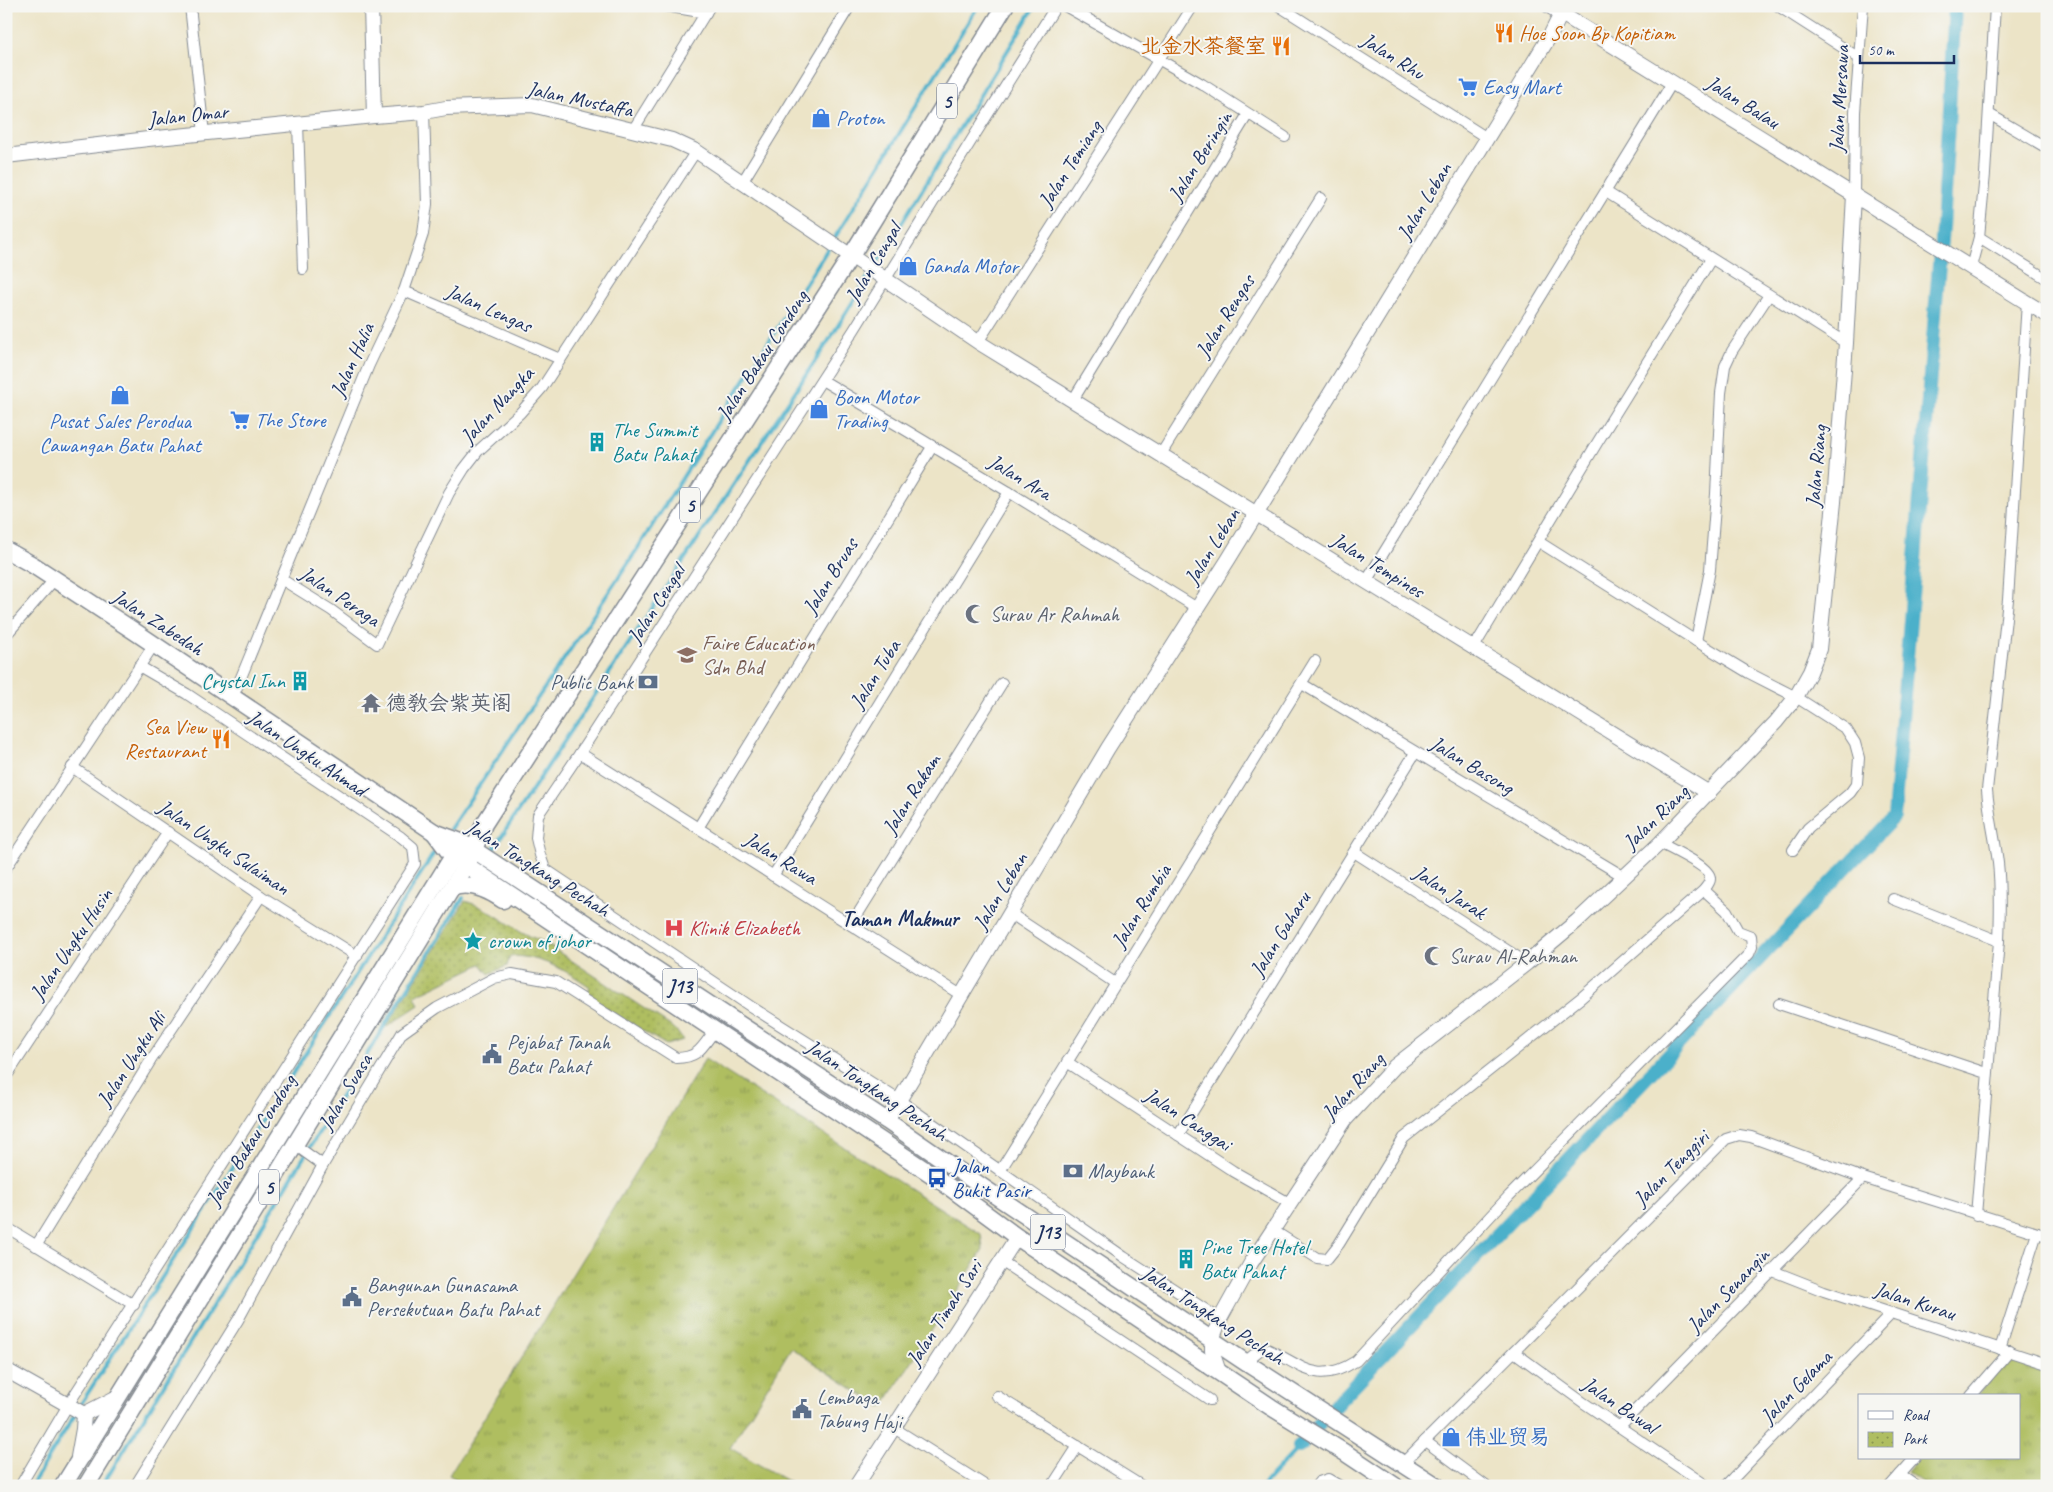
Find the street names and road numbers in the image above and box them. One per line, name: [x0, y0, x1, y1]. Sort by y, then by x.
street label: Jalan Rhu: [1356, 26, 1430, 86]
street label: Jalan Mersawa: [1823, 43, 1855, 154]
street label: Jalan Balau: [1701, 69, 1786, 135]
street label: Jalan Mustaffa: [524, 75, 637, 123]
road number: 5: [937, 84, 957, 118]
street label: Jalan Omar: [146, 98, 232, 132]
street label: Jalan Beringin: [1162, 105, 1239, 207]
street label: Jalan Temiang: [1032, 114, 1109, 213]
street label: Jalan Leban: [1390, 157, 1457, 245]
street label: Jalan Cengal: [839, 215, 909, 308]
street label: Jalan Rengas: [1189, 268, 1261, 363]
street label: Jalan Lengas: [441, 277, 537, 339]
street label: Jalan Bakau Condong: [710, 284, 815, 426]
street label: Jalan Halia: [324, 318, 380, 402]
street label: Jalan Nangka: [454, 360, 541, 450]
street label: Jalan Riang: [1799, 422, 1833, 509]
street label: Jalan Ara: [983, 448, 1058, 507]
road number: 5: [680, 488, 700, 522]
street label: Jalan Leban: [1178, 502, 1246, 590]
street label: Jalan Tempines: [1326, 526, 1431, 605]
street label: Jalan Bruas: [796, 532, 864, 619]
street label: Jalan Cengal: [620, 557, 693, 649]
street label: Jalan Peraga: [294, 559, 386, 633]
street label: Jalan Zabedah: [107, 582, 210, 662]
street label: Jalan Tuba: [843, 633, 907, 714]
street label: Jalan Ungku Ahmad: [242, 703, 375, 804]
street label: Jalan Basong: [1425, 729, 1520, 801]
street label: Jalan Rakam: [876, 747, 947, 840]
street label: Jalan Riang: [1617, 778, 1696, 856]
street label: Jalan Ungku Sulaiman: [152, 793, 295, 901]
street label: Jalan Tongkang Pechah: [460, 813, 616, 923]
street label: Jalan Rawa: [739, 825, 824, 891]
street label: Jalan Leban: [966, 847, 1033, 935]
street label: Jalan Rumbia: [1105, 858, 1178, 953]
street label: Jalan Jarak: [1408, 858, 1493, 926]
street label: Jalan Ungku Husin: [23, 883, 118, 1006]
street label: Jalan Gaharu: [1243, 886, 1317, 982]
road number: J13: [662, 968, 698, 1004]
street label: Jalan Ungku Ali: [90, 1004, 173, 1112]
street label: Jalan Tongkang Pechah: [801, 1033, 954, 1147]
street label: Jalan Riang: [1315, 1046, 1391, 1126]
street label: Jalan Suasa: [312, 1048, 379, 1136]
street label: Jalan Bakau Condong: [200, 1068, 303, 1212]
street label: Jalan Canggai: [1139, 1081, 1239, 1158]
street label: Jalan Tenggiri: [1627, 1122, 1717, 1212]
road number: 5: [259, 1170, 279, 1204]
road number: J13: [1030, 1214, 1066, 1250]
street label: Jalan Senangin: [1680, 1241, 1776, 1339]
street label: Jalan Timah Sari: [900, 1253, 989, 1372]
street label: Jalan Tongkang Pechah: [1136, 1259, 1290, 1371]
street label: Jalan Kurau: [1870, 1275, 1960, 1327]
street label: Jalan Gelama: [1754, 1344, 1838, 1430]
street label: Jalan Bawal: [1577, 1370, 1665, 1441]

